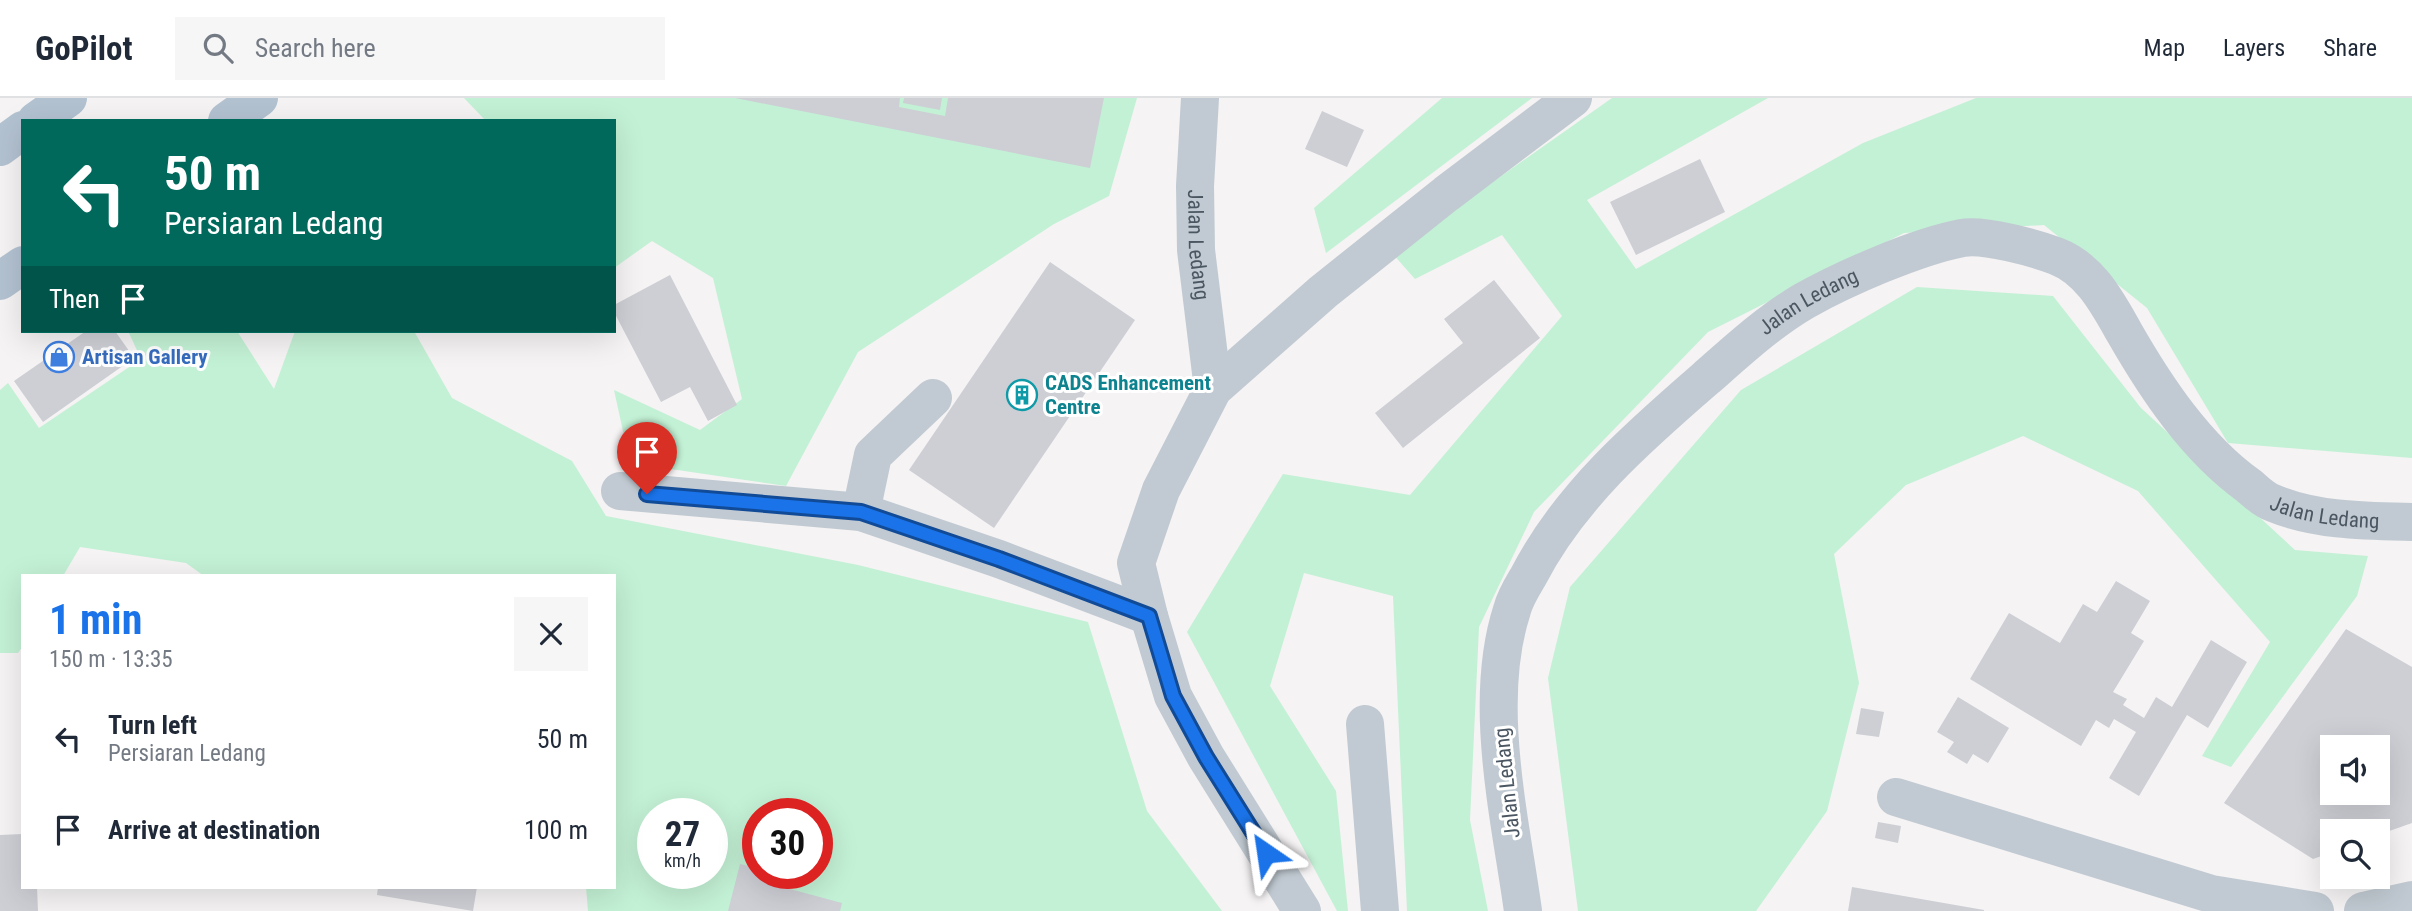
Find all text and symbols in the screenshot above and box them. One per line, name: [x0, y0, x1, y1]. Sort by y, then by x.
search box: [175, 17, 665, 80]
text: GoPilot: [35, 29, 133, 68]
icon: search: [199, 29, 237, 67]
text: Search here: [255, 33, 376, 63]
text: Map: [2144, 34, 2185, 62]
text: Layers: [2223, 34, 2285, 62]
text: Share: [2323, 34, 2377, 62]
text: 50 m: [164, 145, 261, 202]
icon: left: [49, 147, 140, 238]
street label: Jalan Ledang: [1183, 189, 1214, 301]
text: Persiaran Ledang: [164, 204, 384, 242]
street label: Jalan Ledang: [1754, 264, 1862, 340]
icon: arrive: [114, 280, 152, 318]
text: Then: [49, 284, 100, 314]
shop icon: Artisan Gallery: [42, 340, 76, 374]
place label: Artisan Gallery: [82, 345, 208, 369]
place label: CADS Enhancement Centre: [1045, 371, 1211, 419]
building icon: CADS Enhancement Centre: [1005, 378, 1039, 412]
pin: [617, 422, 677, 494]
icon: arrive: [628, 433, 666, 471]
street label: Jalan Ledang: [2266, 491, 2380, 533]
text: 1 min: [49, 595, 142, 644]
button: close: [514, 597, 588, 671]
text: 150 m · 13:35: [49, 646, 173, 673]
text: Turn left: [108, 710, 197, 740]
icon: left: [49, 720, 87, 758]
text: 50 m: [537, 724, 588, 754]
street label: Jalan Ledang: [1489, 727, 1525, 839]
map controls: [2320, 735, 2390, 889]
button: sound: [2320, 735, 2390, 805]
text: Persiaran Ledang: [108, 740, 266, 767]
speed limit sign: 30: [742, 798, 833, 889]
icon: arrive: [49, 811, 87, 849]
text: 27: [665, 814, 700, 855]
text: Arrive at destination: [108, 815, 320, 845]
text: 100 m: [524, 815, 588, 845]
position arrow: [1229, 816, 1303, 890]
button: search: [2320, 819, 2390, 889]
text: km/h: [664, 850, 701, 871]

